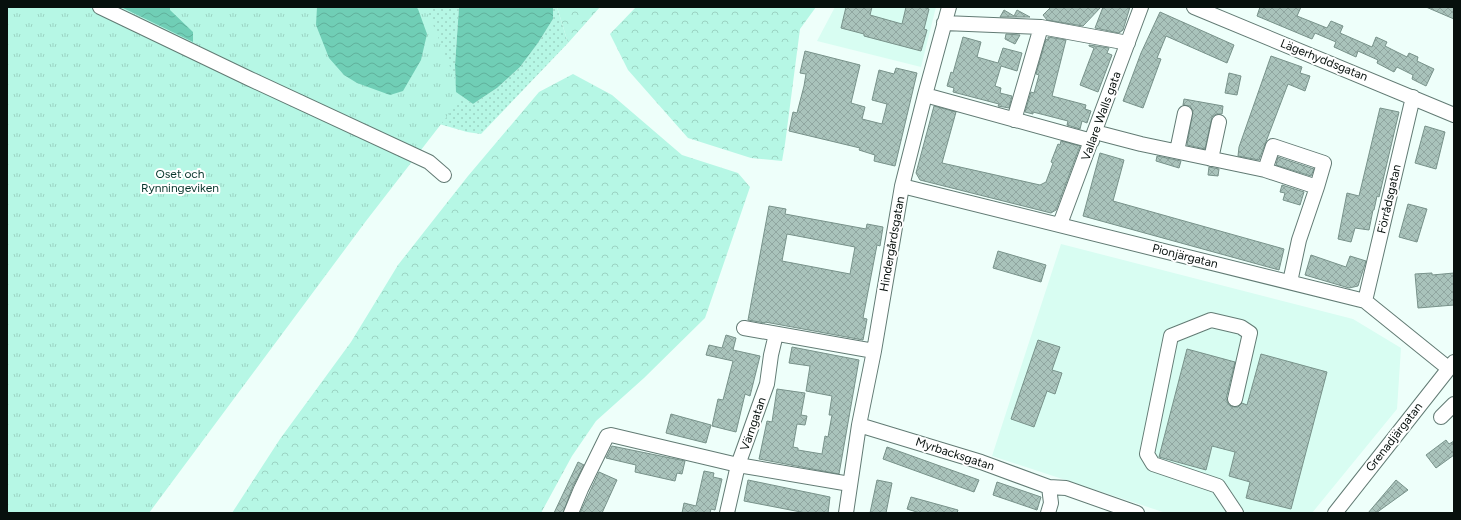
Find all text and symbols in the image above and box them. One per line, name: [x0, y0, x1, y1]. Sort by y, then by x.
street label: Lägerhyddsgatan: [1278, 36, 1370, 84]
street label: Vallare Walls gata: [1078, 70, 1124, 162]
street label: Förrådsgatan: [1374, 163, 1404, 235]
park label: Oset och Rynningeviken: [141, 167, 219, 195]
street label: Hindergårdsgatan: [877, 195, 907, 293]
street label: Pionjärgatan: [1151, 241, 1220, 271]
street label: Värngatan: [737, 395, 769, 453]
street label: Grenadjärgatan: [1363, 400, 1425, 474]
street label: Myrbacksgatan: [914, 435, 996, 473]

